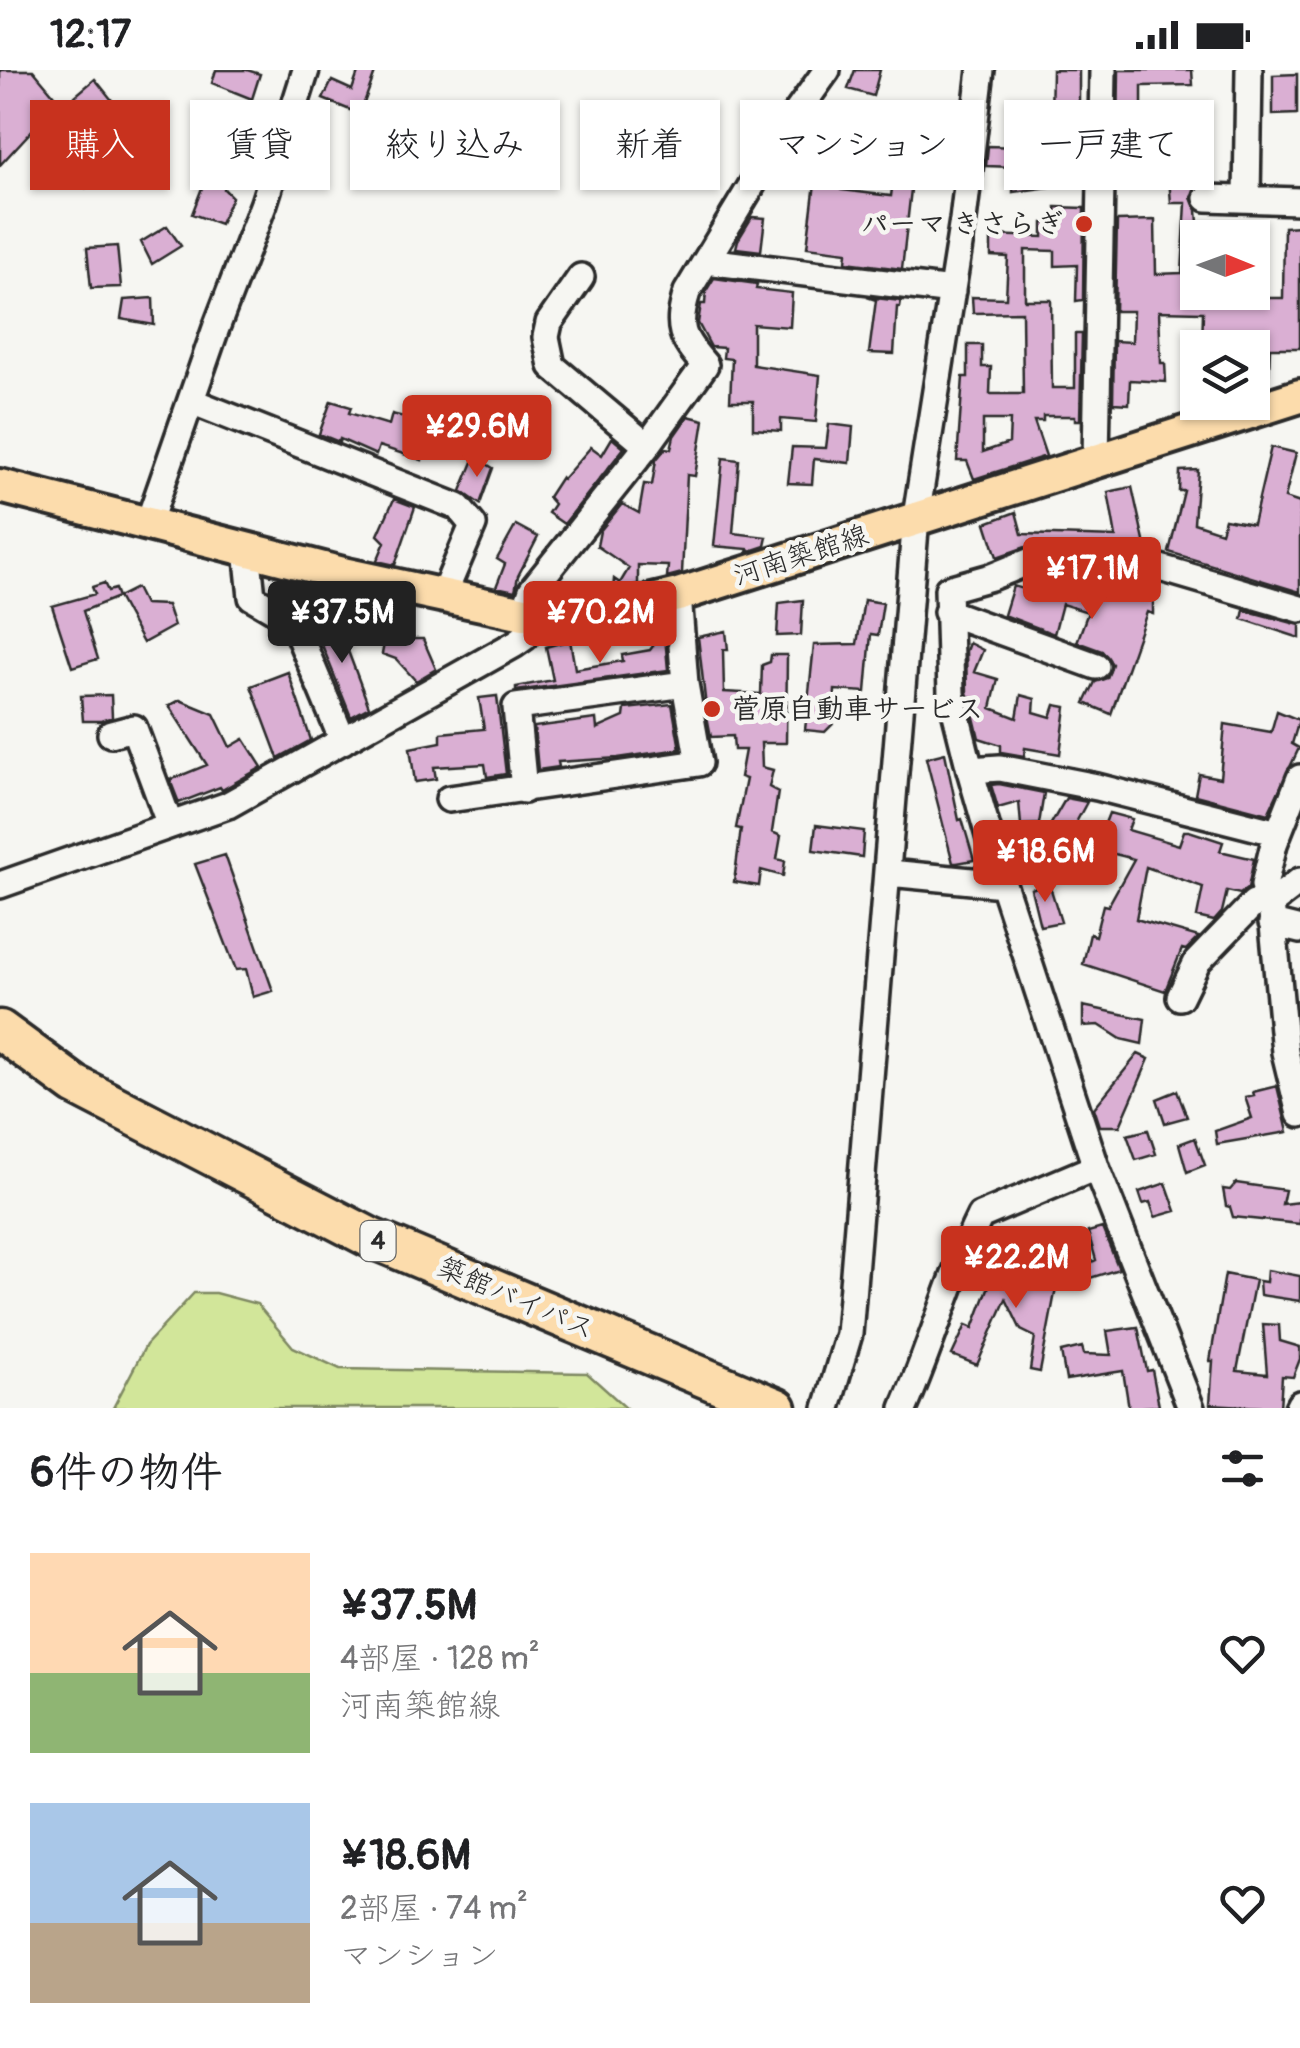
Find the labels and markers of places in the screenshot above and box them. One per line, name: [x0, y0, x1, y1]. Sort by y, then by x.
place label: パーマ きさらぎ: [861, 207, 1064, 242]
marker: パーマ きさらぎ: [1073, 213, 1095, 235]
pin: ¥29.6M: [396, 395, 558, 480]
pin: ¥17.1M: [1011, 537, 1173, 622]
pin: ¥37.5M: [261, 581, 423, 666]
pin: ¥70.2M: [519, 581, 681, 666]
place label: 菅原自動車サービス: [732, 692, 983, 727]
marker: 菅原自動車サービス: [701, 698, 723, 720]
pin: ¥18.6M: [964, 820, 1126, 905]
pin: ¥22.2M: [935, 1226, 1097, 1311]

